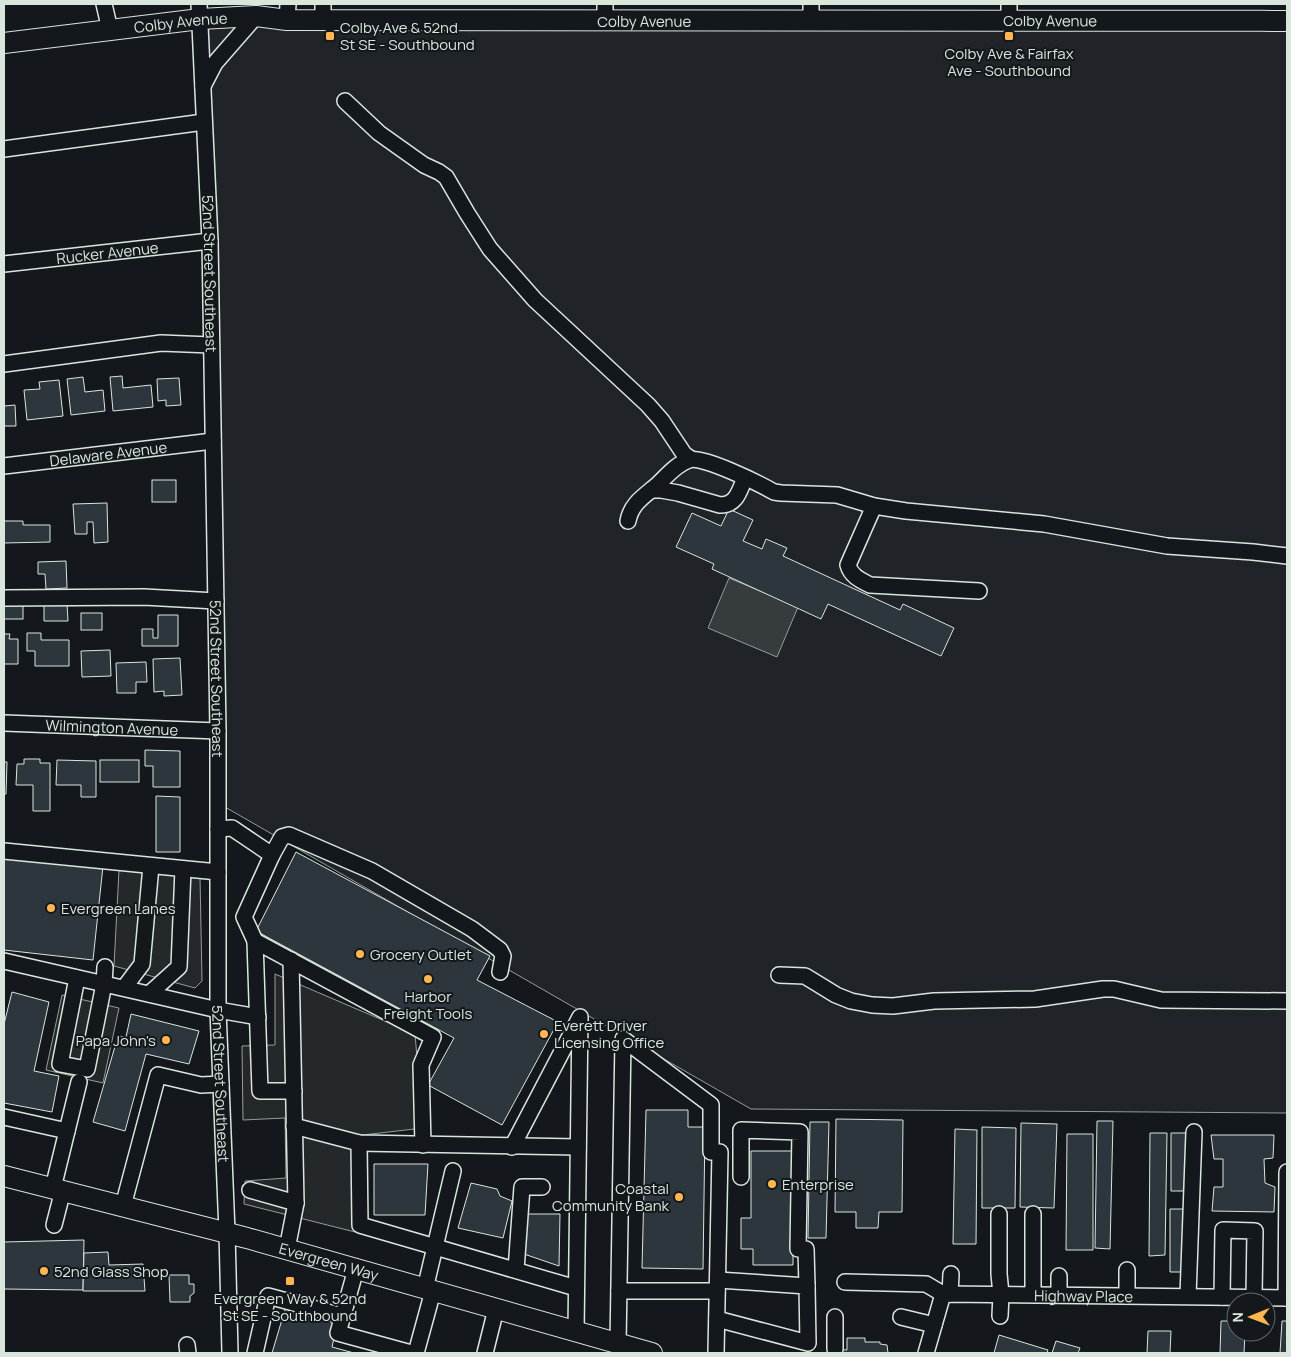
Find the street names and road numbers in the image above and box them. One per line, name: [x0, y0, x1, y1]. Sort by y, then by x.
street label: Colby Avenue: [133, 7, 228, 37]
street label: Colby Avenue: [597, 10, 691, 31]
street label: Colby Avenue: [1003, 10, 1097, 31]
street label: 52nd Street Southeast: [197, 195, 222, 353]
street label: Rucker Avenue: [55, 236, 160, 269]
street label: Delaware Avenue: [48, 436, 168, 471]
street label: 52nd Street Southeast: [205, 600, 229, 757]
street label: Wilmington Avenue: [45, 714, 179, 740]
street label: 52nd Street Southeast: [208, 1005, 235, 1163]
street label: Evergreen Way: [277, 1237, 381, 1285]
street label: Highway Place: [1034, 1285, 1134, 1307]

